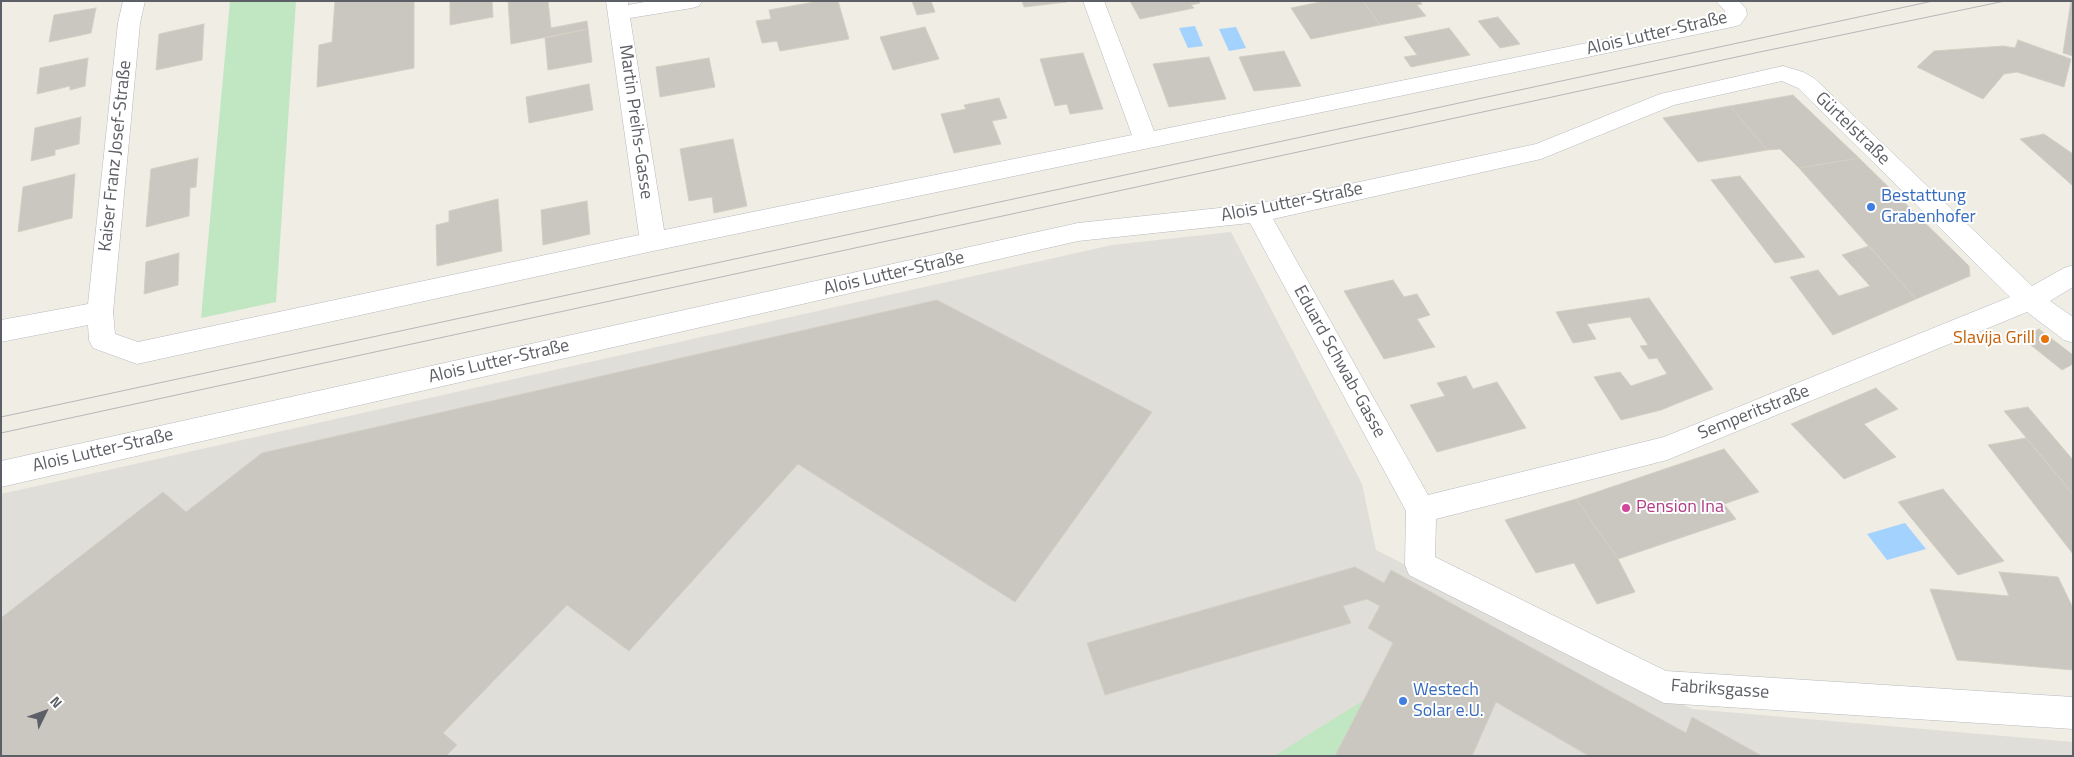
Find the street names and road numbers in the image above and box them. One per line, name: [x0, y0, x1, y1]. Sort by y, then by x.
street label: Alois Lutter-Straße: [1584, 7, 1730, 61]
street label: Martin Preihs-Gasse: [613, 43, 657, 201]
street label: Kaiser Franz Josef-Straße: [95, 59, 137, 253]
street label: Gürtelstraße: [1810, 88, 1894, 170]
street label: Alois Lutter-Straße: [1219, 179, 1365, 227]
street label: Alois Lutter-Straße: [821, 247, 967, 301]
street label: Eduard Schwab-Gasse: [1288, 282, 1390, 442]
street label: Alois Lutter-Straße: [426, 335, 572, 389]
street label: Semperitstraße: [1695, 381, 1813, 445]
street label: Alois Lutter-Straße: [30, 424, 176, 478]
street label: Fabriksgasse: [1670, 676, 1770, 704]

